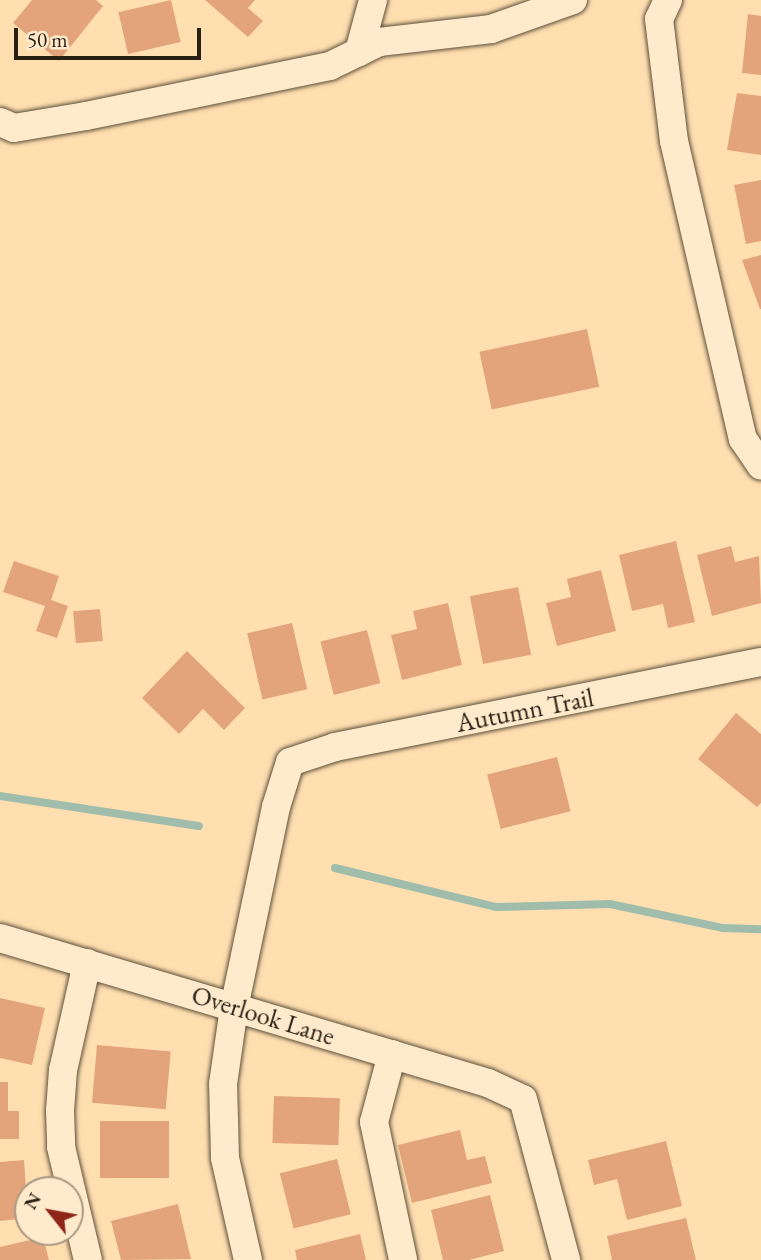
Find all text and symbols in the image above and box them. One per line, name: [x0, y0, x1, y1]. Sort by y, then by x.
scale bar: [18, 14, 205, 58]
text: 50 m: [27, 26, 68, 53]
street label: Autumn Trail: [454, 682, 596, 740]
street label: Overlook Lane: [188, 979, 338, 1053]
north arrow: [14, 1176, 84, 1246]
text: N: [18, 1188, 47, 1214]

